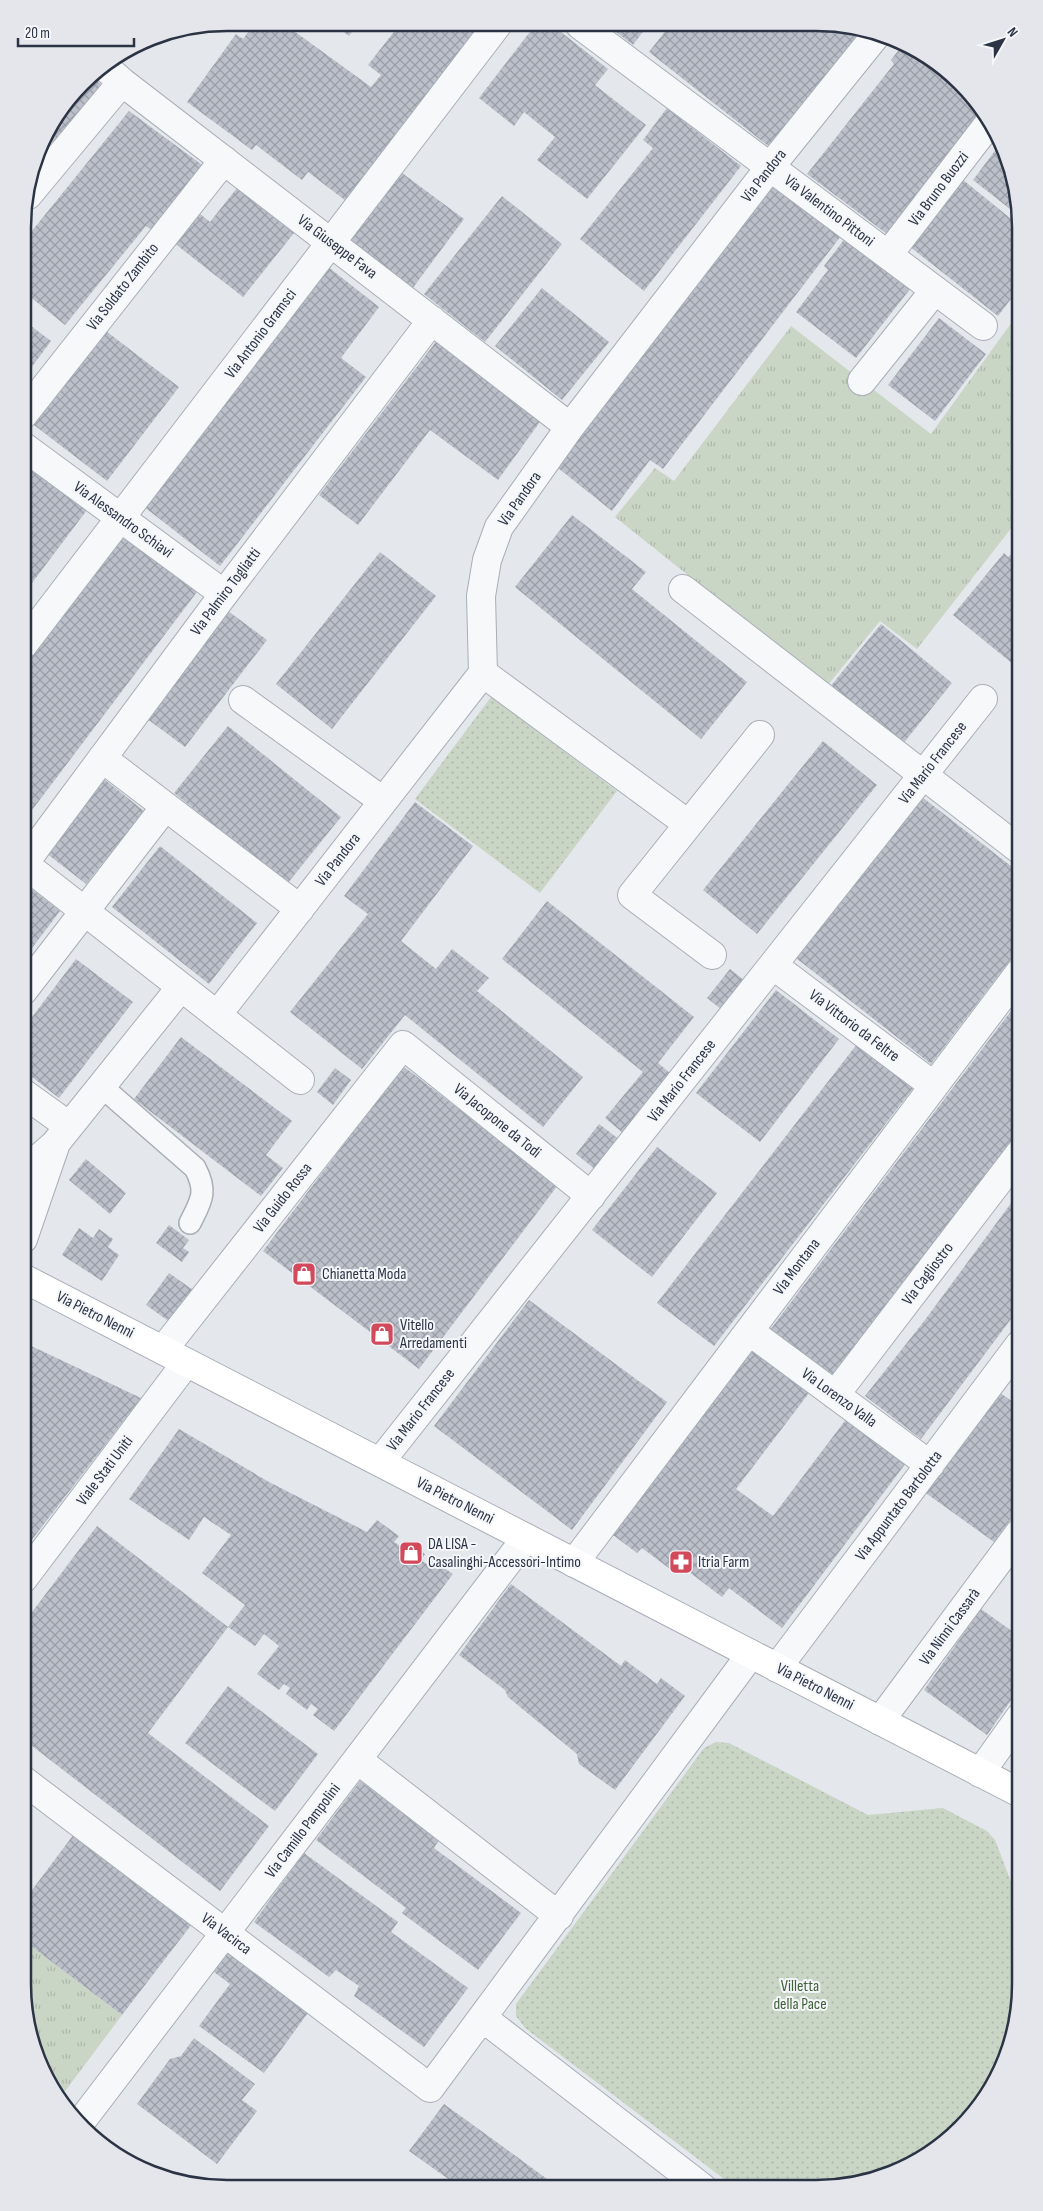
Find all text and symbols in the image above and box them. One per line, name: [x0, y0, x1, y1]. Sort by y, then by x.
scale bar: [18, 15, 134, 47]
north arrow: [978, 15, 1028, 65]
text: 20 m: [25, 24, 50, 43]
text: N: [1004, 24, 1022, 40]
street label: Via Pandora: [737, 146, 791, 206]
street label: Via Bruno Buozzi: [905, 148, 973, 230]
street label: Via Valentino Pittoni: [780, 171, 878, 251]
street label: Via Giuseppe Fava: [293, 211, 381, 283]
street label: Via Soldato Zambito: [83, 239, 163, 335]
street label: Via Antonio Gramsci: [221, 285, 301, 383]
street label: Via Pandora: [494, 468, 546, 530]
street label: Via Alessandro Schiavi: [70, 478, 176, 562]
street label: Via Palmiro Togliatti: [187, 544, 265, 640]
street label: Via Mario Francese: [895, 718, 971, 808]
street label: Via Pandora: [311, 830, 365, 890]
street label: Via Vittorio da Feltre: [805, 986, 903, 1066]
street label: Via Mario Francese: [644, 1036, 720, 1126]
street label: Via Jacopone da Todi: [449, 1080, 545, 1162]
street label: Via Guido Rossa: [250, 1159, 316, 1237]
street label: Via Montana: [770, 1235, 824, 1299]
street label: Via Cagliostro: [898, 1239, 958, 1309]
shop icon: Chianetta Moda: [291, 1261, 317, 1287]
place label: Chianetta Moda: [322, 1265, 406, 1284]
street label: Via Pietro Nenni: [53, 1287, 137, 1343]
place label: Vitello Arredamenti: [399, 1316, 467, 1353]
shop icon: Vitello Arredamenti: [369, 1321, 395, 1347]
street label: Via Lorenzo Valla: [798, 1364, 880, 1432]
street label: Via Mario Francese: [383, 1365, 459, 1455]
street label: Viale Stati Uniti: [73, 1432, 137, 1510]
street label: Via Appuntato Bartolotta: [851, 1447, 947, 1565]
street label: Via Pietro Nenni: [413, 1473, 497, 1529]
place label: DA LISA - Casalinghi-Accessori-Intimo: [428, 1535, 581, 1572]
shop icon: DA LISA - Casalinghi-Accessori-Intimo: [398, 1540, 424, 1566]
pharmacy icon: Itria Farm: [668, 1549, 694, 1575]
place label: Itria Farm: [698, 1553, 749, 1572]
street label: Via Ninni Cassarà: [916, 1585, 984, 1669]
street label: Via Pietro Nenni: [773, 1659, 857, 1715]
street label: Via Camillo Pampolini: [261, 1780, 345, 1882]
street label: Via Vacirca: [197, 1909, 255, 1959]
park label: Villetta della Pace: [773, 1977, 827, 2014]

